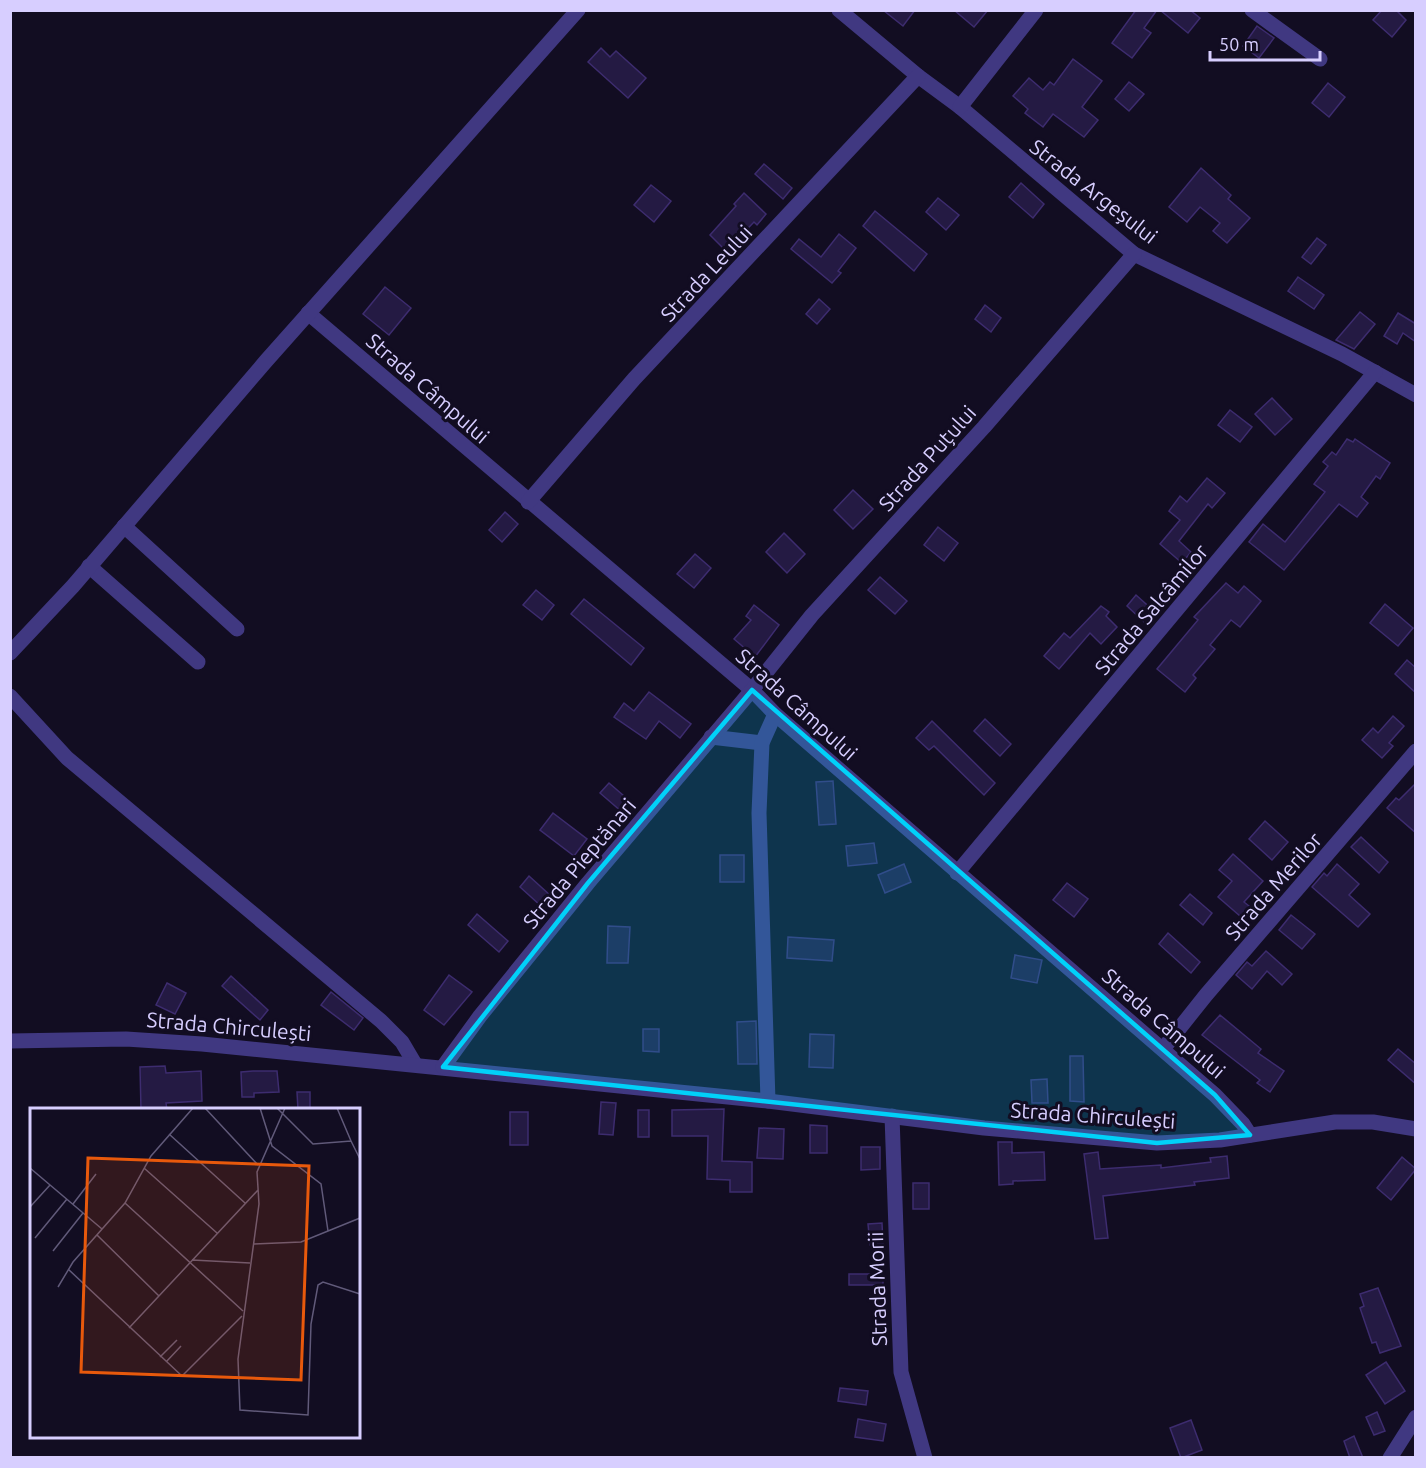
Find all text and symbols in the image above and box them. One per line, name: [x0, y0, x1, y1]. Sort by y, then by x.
scale bar: [1210, 24, 1320, 62]
text: 50 m: [1219, 34, 1259, 54]
street label: Strada Argeșului: [1026, 134, 1162, 248]
street label: Strada Leului: [655, 220, 757, 326]
street label: Strada Câmpului: [362, 328, 494, 448]
street label: Strada Puțului: [873, 400, 981, 516]
street label: Strada Salcâmilor: [1090, 539, 1212, 679]
street label: Strada Câmpului: [732, 643, 862, 765]
street label: Strada Pieptănari: [518, 793, 640, 933]
street label: Strada Merilor: [1220, 827, 1326, 945]
street label: Strada Câmpului: [1098, 963, 1230, 1083]
street label: Strada Chirculești: [146, 1007, 312, 1045]
street label: Strada Chirculești: [1010, 1097, 1176, 1133]
inset map: [30, 1108, 360, 1438]
street label: Strada Morii: [863, 1231, 891, 1347]

